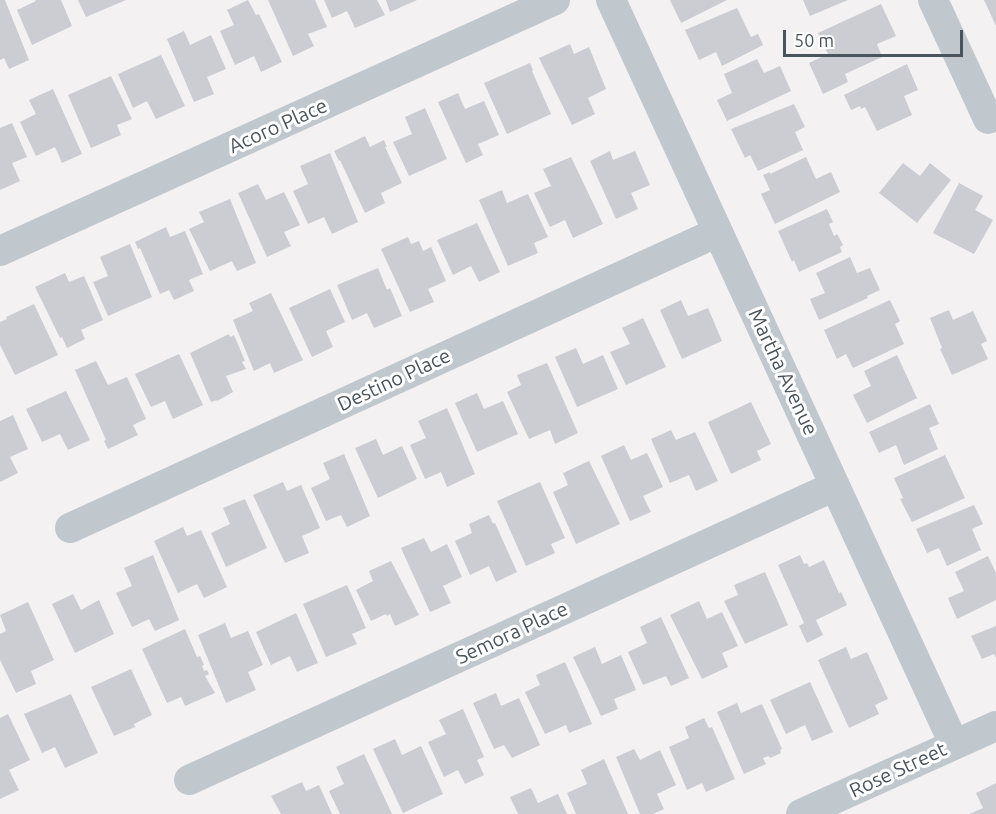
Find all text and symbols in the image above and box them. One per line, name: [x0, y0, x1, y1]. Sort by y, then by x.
scale bar: [786, 18, 966, 56]
text: 50 m: [794, 30, 834, 50]
street label: Acoro Place: [225, 94, 331, 158]
street label: Martha Avenue: [743, 305, 823, 439]
street label: Destino Place: [334, 343, 454, 417]
street label: Semora Place: [452, 597, 572, 669]
street label: Rose Street: [846, 737, 950, 803]

